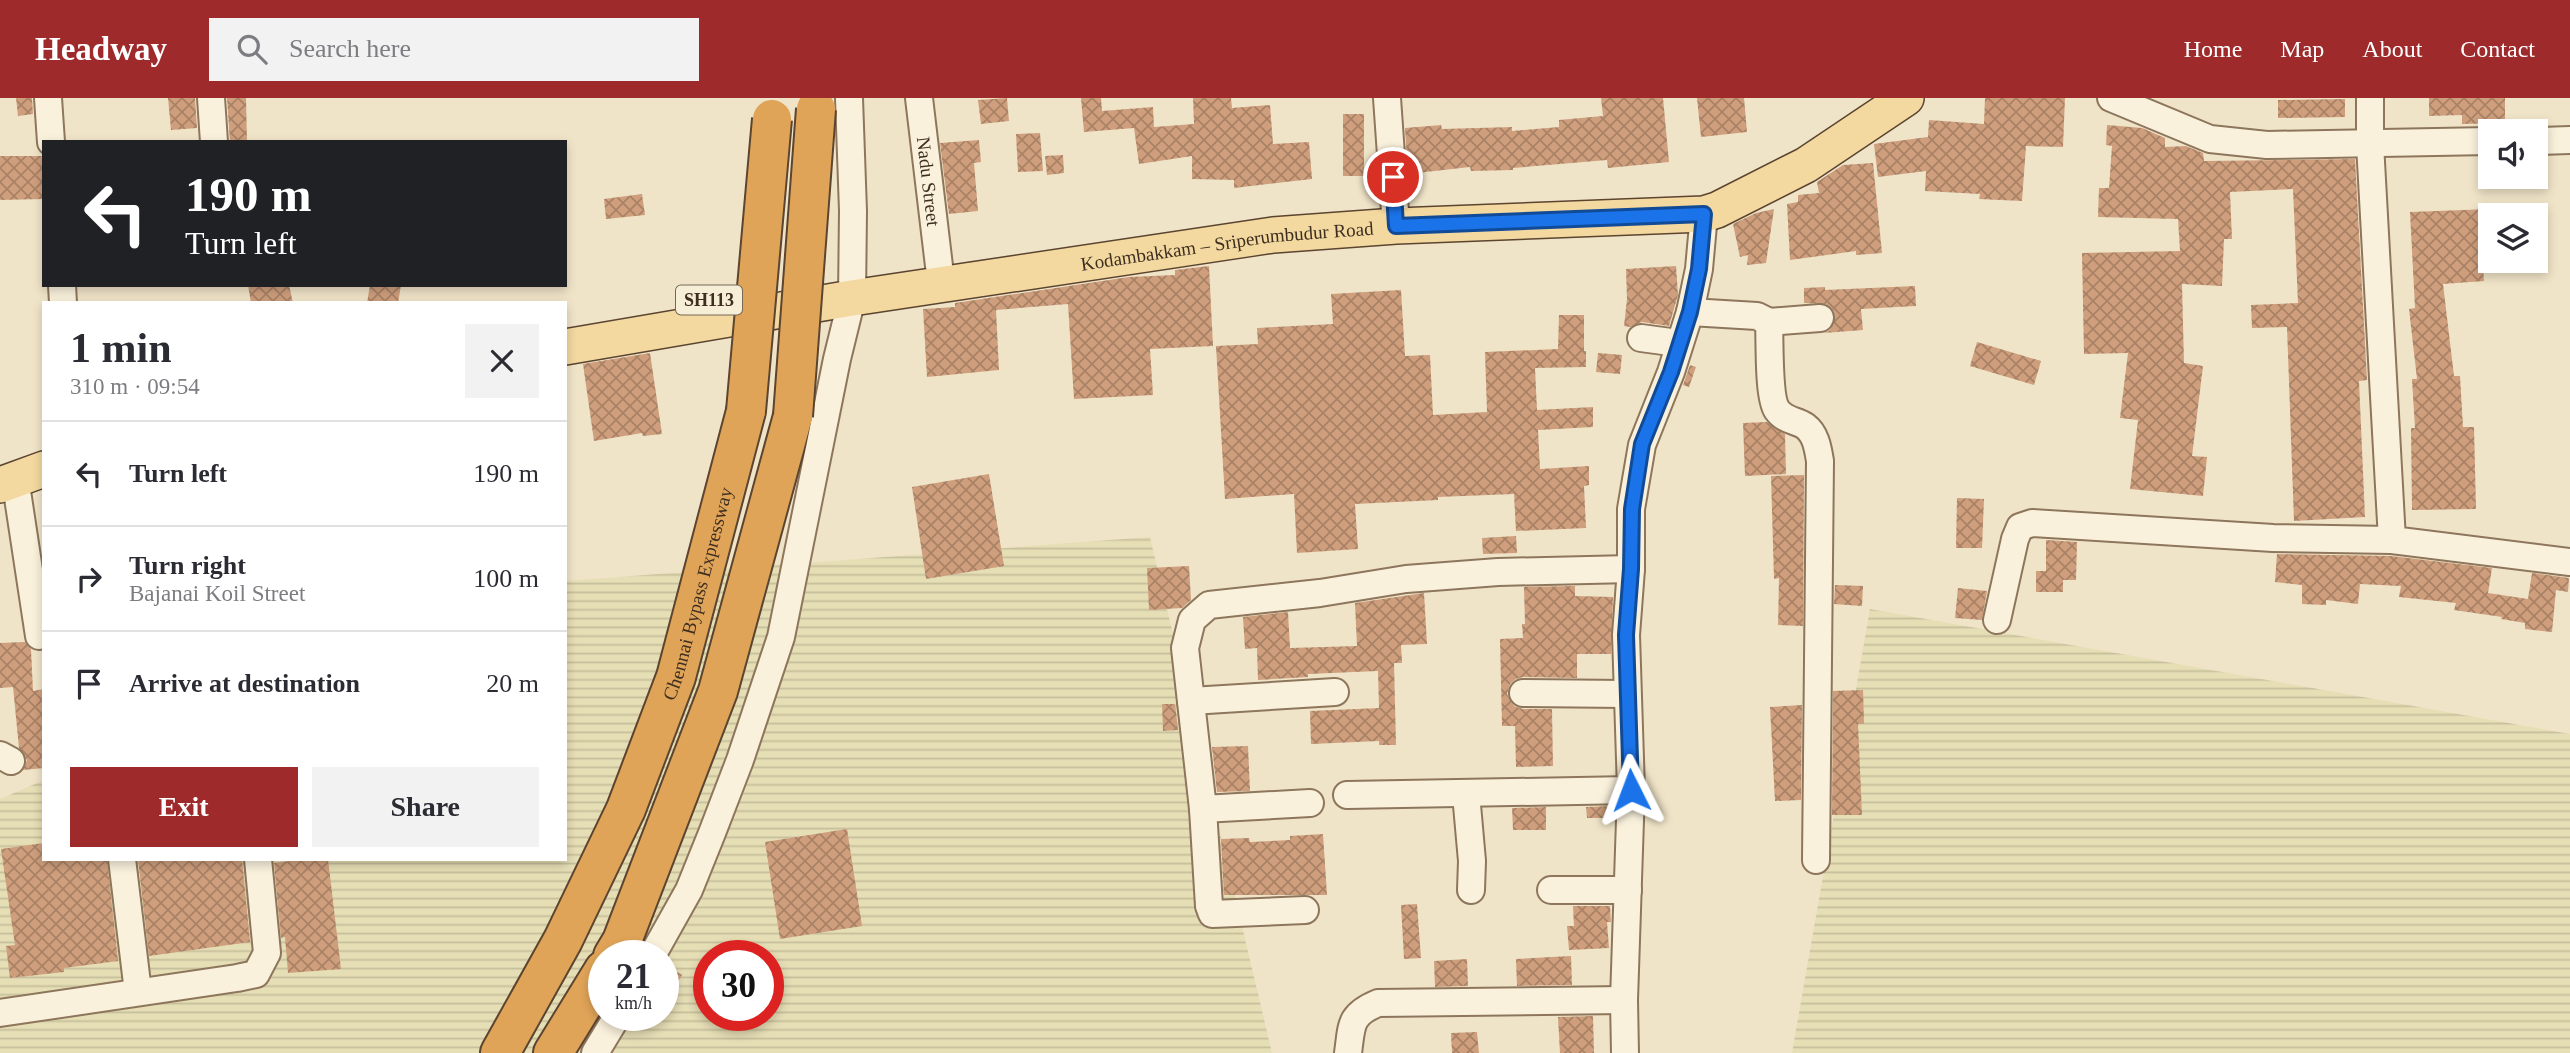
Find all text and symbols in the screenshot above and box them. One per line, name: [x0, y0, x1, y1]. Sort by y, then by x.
search box: [209, 18, 699, 81]
icon: search: [233, 30, 271, 68]
text: Headway: [35, 31, 167, 67]
text: Search here: [289, 34, 411, 63]
text: Home: [2184, 36, 2242, 62]
text: Map: [2280, 36, 2324, 62]
text: About: [2362, 36, 2422, 62]
text: Contact: [2460, 36, 2535, 62]
map controls: [2478, 119, 2548, 273]
button: sound: [2478, 119, 2548, 189]
street label: Nadu Street: [913, 135, 944, 228]
pin: [1363, 147, 1423, 207]
icon: arrive: [1374, 158, 1412, 196]
text: 190 m: [185, 167, 312, 222]
icon: left: [70, 168, 161, 259]
button: layers: [2478, 203, 2548, 273]
street label: Kodambakkam – Sriperumbudur Road: [1079, 218, 1375, 275]
text: Turn left: [185, 225, 297, 261]
road number: SH113: [676, 286, 742, 314]
button: close: [465, 324, 539, 398]
text: 1 min: [70, 325, 172, 371]
text: 310 m · 09:54: [70, 374, 200, 399]
icon: left: [70, 455, 108, 493]
text: Turn left: [129, 459, 227, 488]
text: 190 m: [473, 459, 539, 488]
street label: Chennai Bypass Expressway: [658, 484, 737, 703]
text: Turn right: [129, 551, 246, 580]
icon: right: [70, 560, 108, 598]
text: 100 m: [473, 564, 539, 593]
text: Bajanai Koil Street: [129, 581, 305, 606]
icon: arrive: [70, 665, 108, 703]
text: Arrive at destination: [129, 669, 360, 698]
text: 20 m: [486, 669, 539, 698]
position arrow: [1594, 753, 1668, 827]
button: Exit: [70, 767, 298, 847]
button: Share: [312, 767, 539, 847]
speed limit sign: 30: [693, 940, 784, 1031]
text: 21: [616, 957, 651, 996]
text: km/h: [615, 993, 652, 1013]

